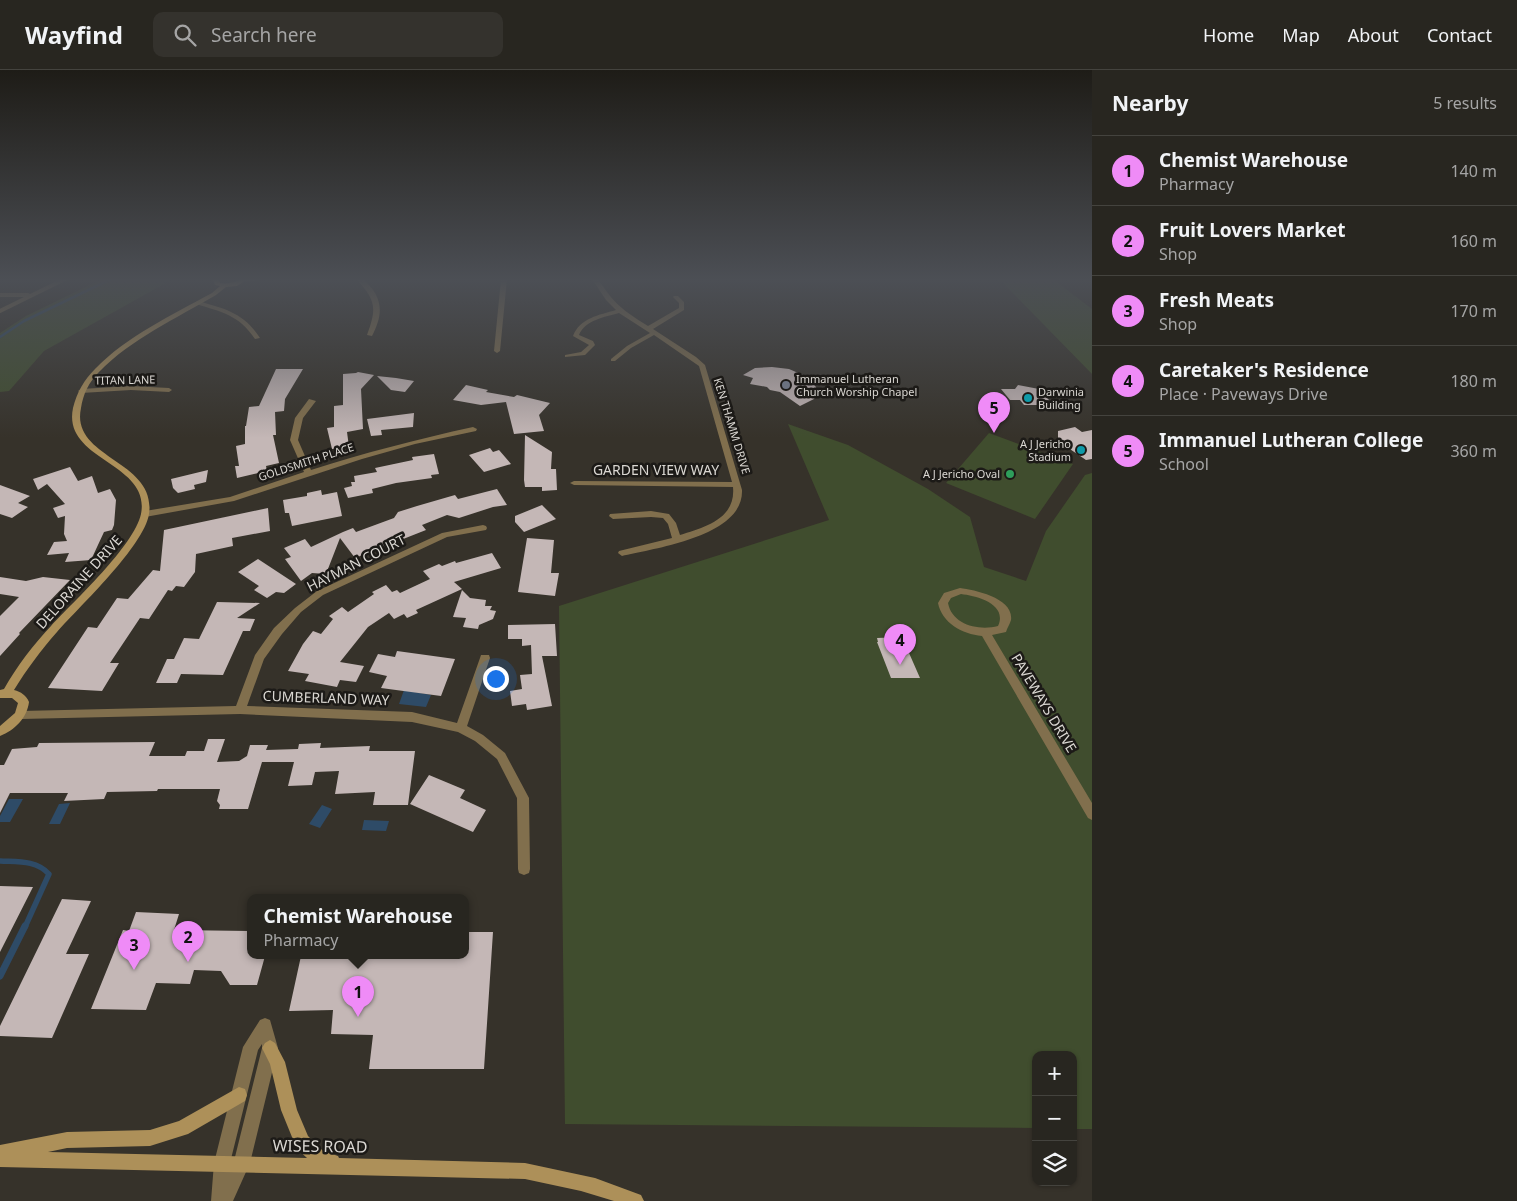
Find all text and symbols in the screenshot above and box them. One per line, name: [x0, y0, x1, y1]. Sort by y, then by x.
search box: [153, 12, 503, 57]
text: Wayfind: [25, 18, 123, 51]
icon: search: [171, 21, 199, 49]
text: Search here: [211, 22, 317, 48]
text: Home: [1203, 23, 1254, 47]
text: Map: [1282, 23, 1320, 47]
text: About: [1348, 23, 1399, 47]
text: Contact: [1427, 23, 1492, 47]
text: Nearby: [1112, 89, 1188, 117]
text: 5 results: [1433, 92, 1497, 114]
text: Chemist Warehouse: [1159, 147, 1348, 173]
text: 1: [1123, 160, 1133, 182]
text: 140 m: [1450, 160, 1497, 182]
text: Pharmacy: [1159, 173, 1234, 195]
text: Fruit Lovers Market: [1159, 217, 1346, 243]
text: 2: [1123, 230, 1133, 252]
text: 160 m: [1450, 230, 1497, 252]
text: Shop: [1159, 243, 1197, 265]
text: Fresh Meats: [1159, 287, 1274, 313]
text: 3: [1123, 300, 1133, 322]
text: 170 m: [1450, 300, 1497, 322]
text: Shop: [1159, 313, 1197, 335]
text: Caretaker's Residence: [1159, 357, 1369, 383]
text: 4: [1123, 370, 1133, 392]
text: 180 m: [1450, 370, 1497, 392]
street label: TITAN LANE: [95, 371, 155, 388]
place label: Immanuel Lutheran Church Worship Chapel: [796, 371, 917, 399]
street label: KEN THAMM DRIVE: [711, 376, 754, 476]
marker: Immanuel Lutheran Church Worship Chapel: [780, 379, 792, 391]
text: Place · Paveways Drive: [1159, 383, 1328, 405]
place label: Darwinia Building: [1038, 384, 1084, 412]
pin: 5: [978, 392, 1010, 433]
marker: Darwinia Building: [1022, 392, 1034, 404]
text: Immanuel Lutheran College: [1159, 427, 1423, 453]
place label: A J Jericho Stadium: [1020, 436, 1071, 464]
street label: GOLDSMITH PLACE: [256, 439, 356, 484]
text: 5: [1123, 440, 1133, 462]
text: 360 m: [1450, 440, 1497, 462]
marker: A J Jericho Stadium: [1075, 444, 1087, 456]
text: School: [1159, 453, 1209, 475]
street label: GARDEN VIEW WAY: [593, 460, 719, 479]
place label: A J Jericho Oval: [923, 466, 1000, 481]
marker: A J Jericho Oval: [1004, 468, 1016, 480]
street label: HAYMAN COURT: [303, 529, 409, 596]
street label: DELORAINE DRIVE: [31, 531, 126, 633]
pin: 4: [884, 624, 916, 665]
street label: PAVEWAYS DRIVE: [1007, 650, 1081, 756]
your location: [483, 666, 509, 692]
street label: CUMBERLAND WAY: [262, 686, 390, 709]
popup: [247, 894, 469, 959]
text: Chemist Warehouse: [263, 903, 453, 929]
pin: 2: [172, 921, 204, 962]
pin: 3: [118, 929, 150, 970]
text: Pharmacy: [263, 929, 338, 951]
pin: 1: [342, 976, 374, 1017]
map controls: [1032, 1051, 1077, 1186]
button: +: [1032, 1051, 1077, 1096]
button: −: [1032, 1096, 1077, 1141]
street label: WISES ROAD: [272, 1134, 368, 1158]
button: layers: [1032, 1141, 1077, 1186]

